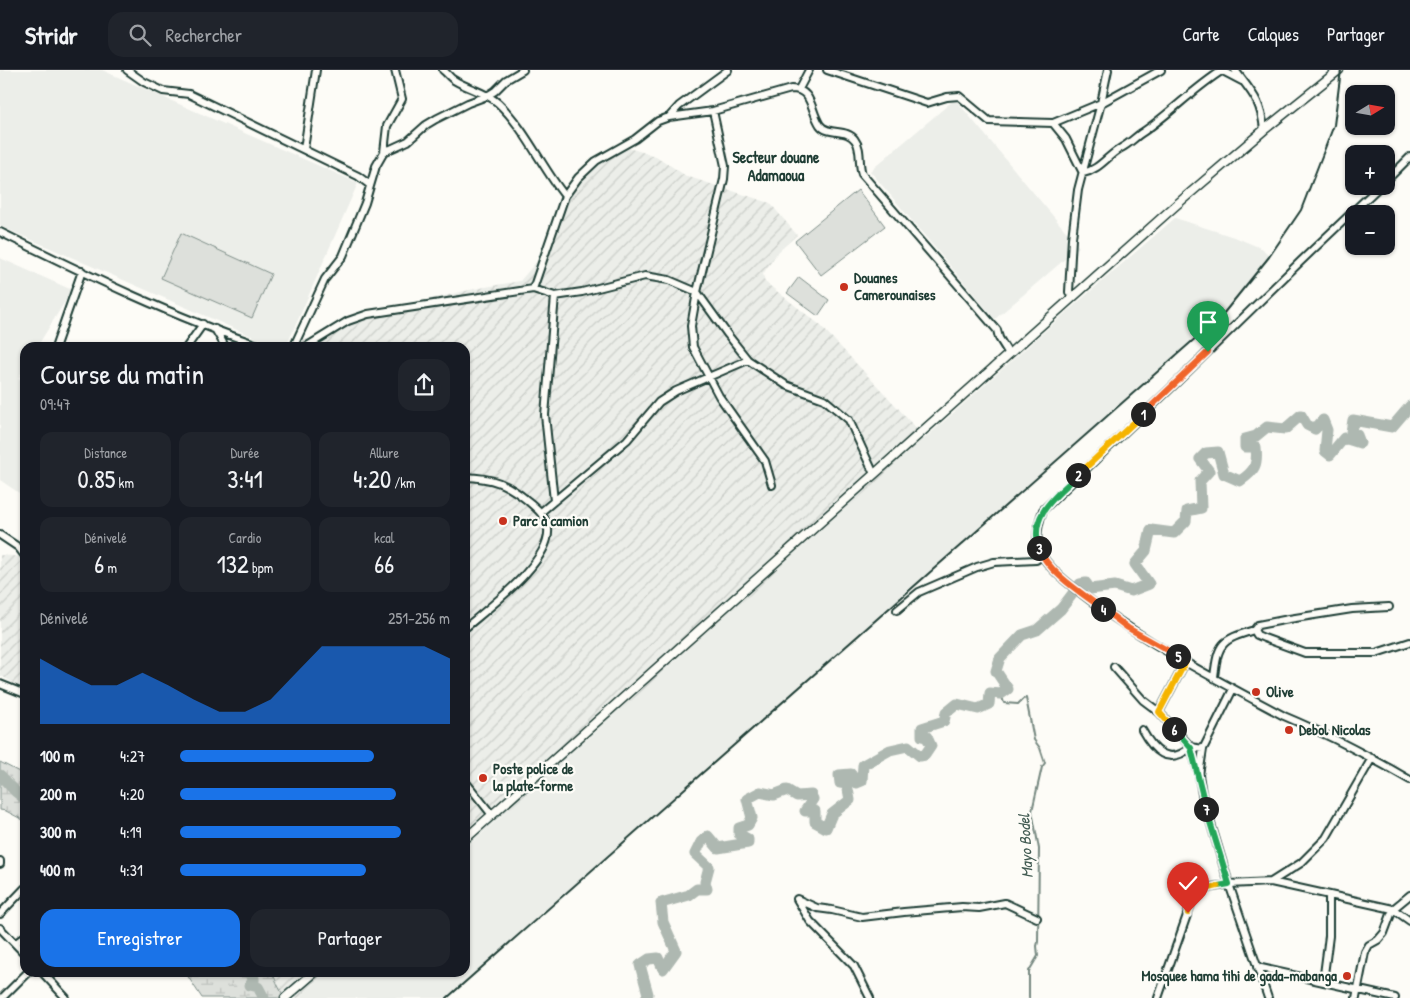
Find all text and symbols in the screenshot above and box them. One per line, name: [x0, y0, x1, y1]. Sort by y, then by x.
search box: [108, 12, 458, 57]
text: Stridr: [25, 19, 78, 51]
icon: search: [126, 21, 154, 49]
text: Rechercher: [166, 22, 242, 48]
text: Carte: [1182, 22, 1220, 47]
text: Calques: [1248, 22, 1299, 47]
text: Partager: [1327, 22, 1385, 47]
north arrow: [1345, 85, 1395, 135]
map controls: [1345, 85, 1395, 255]
button: +: [1345, 145, 1395, 195]
district label: Secteur douane Adamaoua: [733, 146, 820, 186]
button: −: [1345, 205, 1395, 255]
place label: Douanes Camerounaises: [854, 267, 936, 305]
marker: Douanes Camerounaises: [838, 281, 850, 293]
pin: [1187, 301, 1229, 352]
icon: arrive: [1194, 308, 1222, 336]
text: Course du matin: [40, 355, 204, 393]
button: share: [398, 359, 450, 411]
text: 09:47: [40, 393, 71, 415]
pin: 1: [1130, 402, 1156, 426]
text: 1: [1141, 405, 1146, 424]
text: Distance: [84, 443, 127, 462]
text: Durée: [231, 443, 259, 462]
text: Allure: [370, 443, 399, 462]
text: 0.85: [77, 462, 115, 496]
text: 3:41: [227, 462, 263, 496]
text: 4:20: [353, 462, 391, 496]
pin: 2: [1066, 462, 1090, 488]
text: 2: [1075, 466, 1082, 485]
text: km: [115, 473, 134, 492]
text: /km: [391, 473, 416, 492]
place label: Parc à camion: [513, 510, 589, 531]
marker: Parc à camion: [497, 515, 509, 527]
text: Dénivelé: [85, 528, 127, 547]
text: Cardio: [229, 528, 261, 547]
text: kcal: [374, 528, 395, 547]
pin: 3: [1026, 536, 1052, 560]
text: 3: [1036, 539, 1043, 558]
text: 6: [94, 547, 104, 581]
text: 132: [217, 547, 249, 581]
text: 66: [374, 547, 394, 581]
text: m: [104, 558, 117, 577]
text: bpm: [249, 558, 273, 577]
pin: 4: [1090, 596, 1116, 622]
text: 4: [1101, 600, 1106, 619]
text: Dénivelé: [40, 607, 88, 629]
text: 251–256 m: [388, 607, 450, 629]
pin: 5: [1166, 644, 1190, 668]
text: 5: [1176, 647, 1181, 666]
place label: Olive: [1266, 681, 1294, 702]
marker: Olive: [1250, 686, 1262, 698]
pin: 6: [1162, 716, 1186, 742]
place label: Debol Nicolas: [1299, 719, 1371, 740]
text: 6: [1172, 720, 1177, 739]
marker: Debol Nicolas: [1283, 724, 1295, 736]
text: 100 m: [40, 745, 75, 767]
text: 4:27: [120, 745, 145, 767]
place label: Poste police de la plate-forme: [493, 758, 574, 797]
marker: Poste police de la plate-forme: [477, 772, 489, 784]
text: 200 m: [40, 783, 76, 805]
text: 4:20: [120, 783, 144, 805]
pin: 7: [1194, 796, 1218, 822]
text: 7: [1203, 800, 1210, 819]
water label: Mayo Bodel: [1012, 813, 1038, 879]
text: 300 m: [40, 821, 76, 843]
text: 4:19: [120, 821, 141, 843]
text: 400 m: [40, 859, 75, 881]
text: 4:31: [120, 859, 143, 881]
pin: [1167, 862, 1209, 913]
icon: check: [1174, 869, 1202, 897]
button: Enregistrer: [40, 909, 240, 967]
button: Partager: [250, 909, 450, 967]
place label: Mosquee hama tihi de gada-mabanga: [1141, 965, 1337, 987]
marker: Mosquee hama tihi de gada-mabanga: [1341, 970, 1353, 982]

